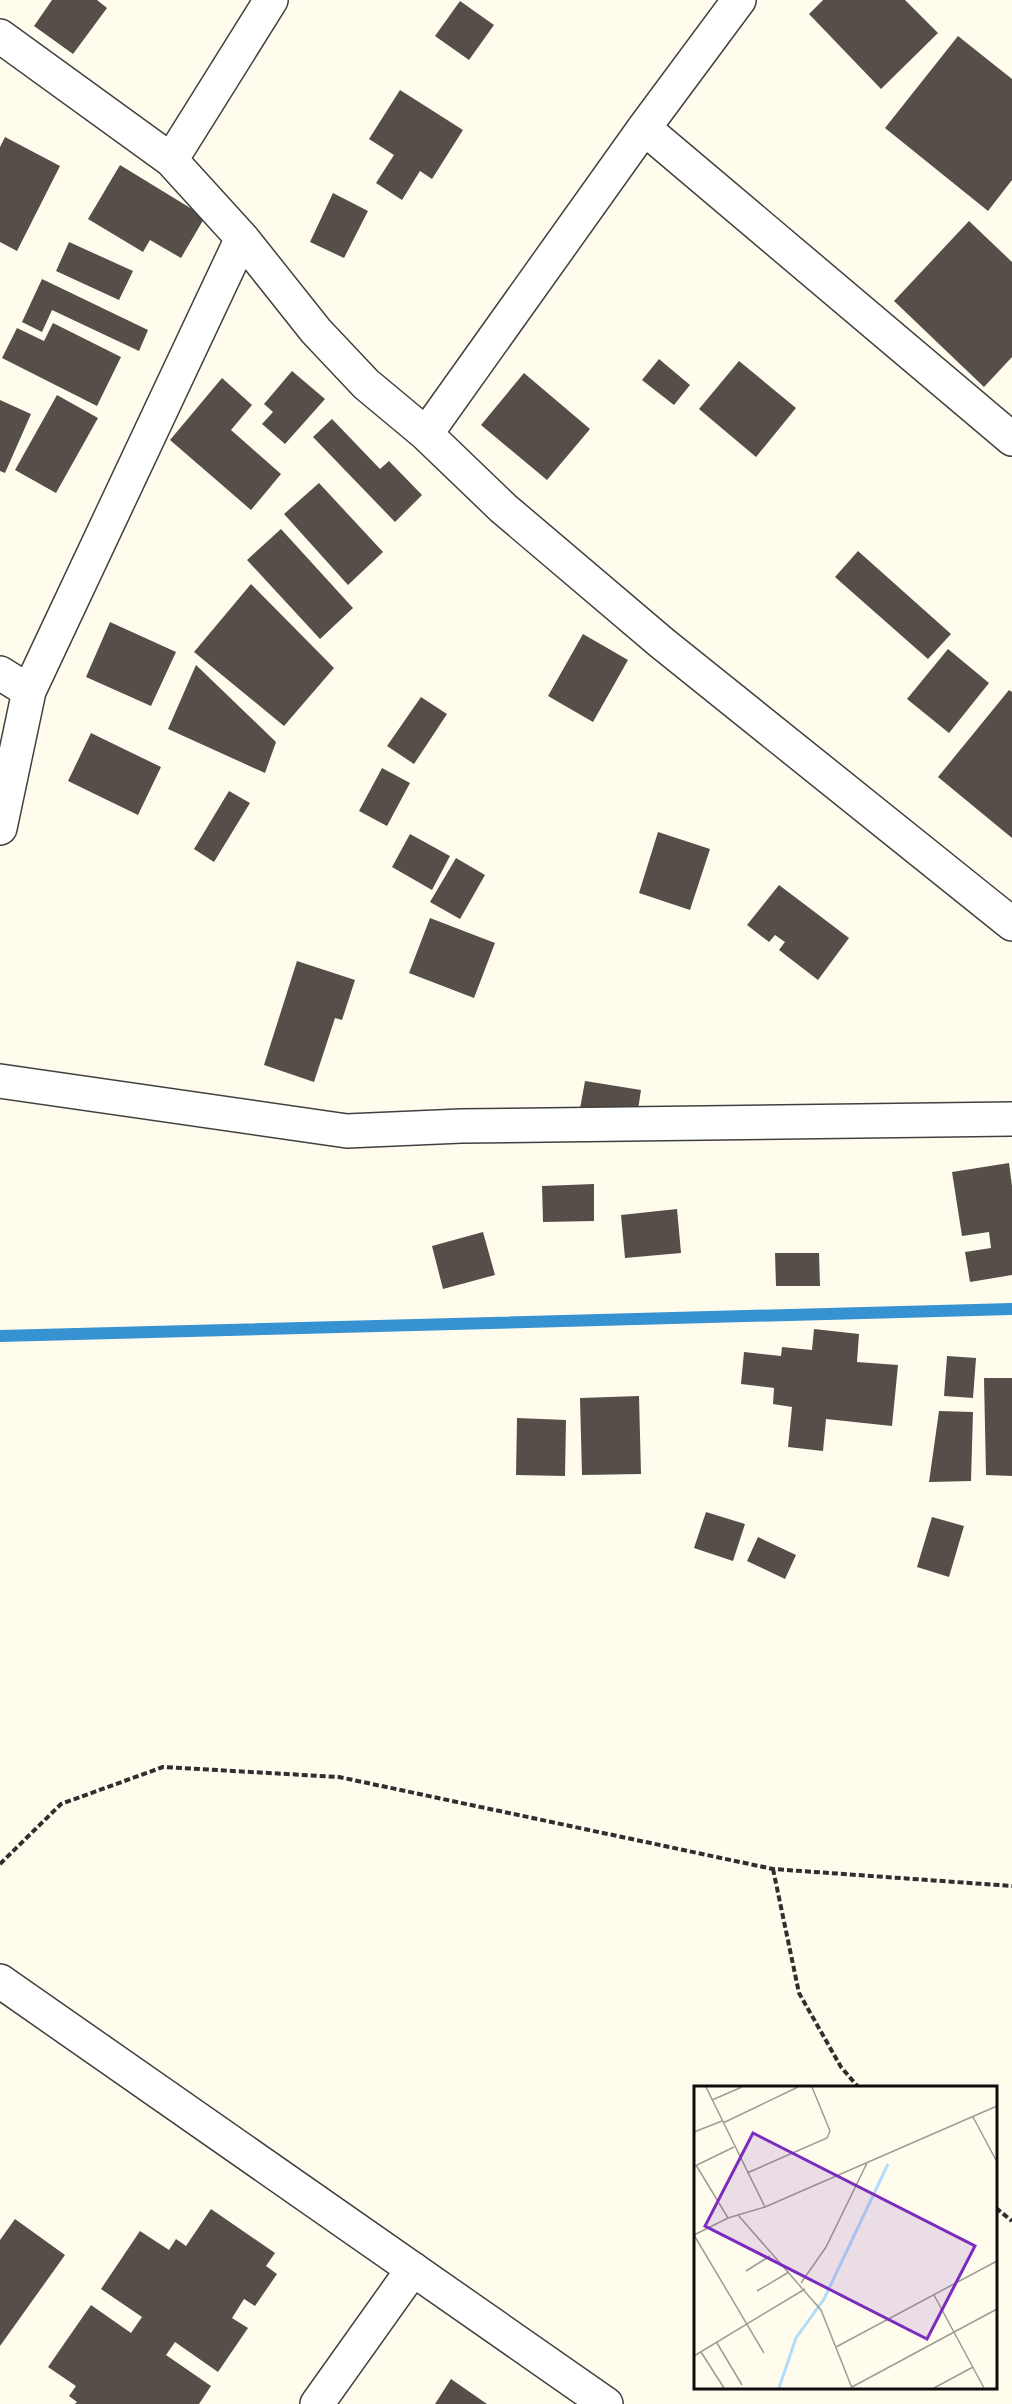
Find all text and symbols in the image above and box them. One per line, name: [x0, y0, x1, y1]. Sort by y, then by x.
inset map: [694, 2086, 997, 2389]

